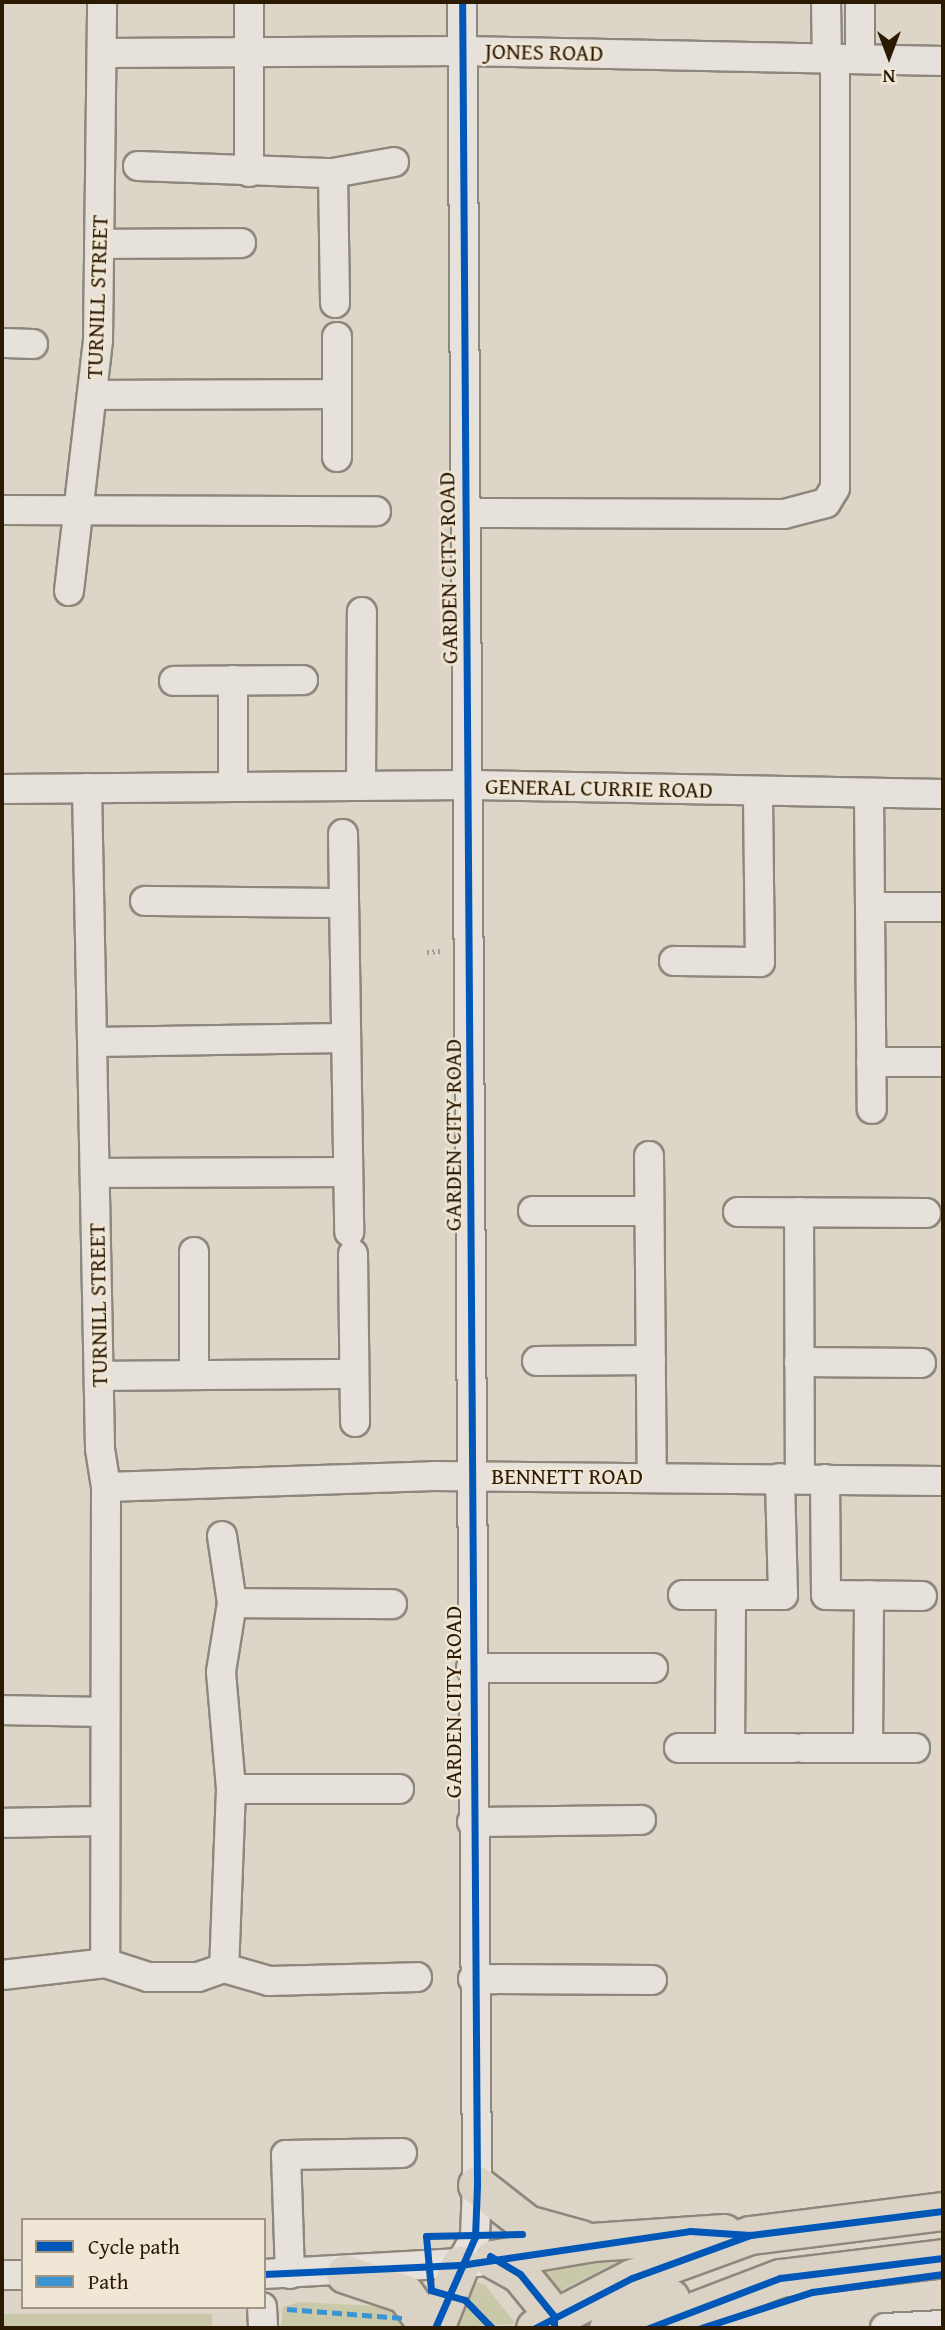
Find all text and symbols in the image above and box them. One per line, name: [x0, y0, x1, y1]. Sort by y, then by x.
north arrow: [854, 21, 924, 91]
street label: JONES ROAD: [484, 37, 604, 67]
text: N: [883, 63, 895, 91]
street label: TURNILL STREET: [80, 214, 114, 380]
street label: GARDEN CITY ROAD: [433, 472, 463, 664]
street label: GENERAL CURRIE ROAD: [485, 772, 713, 804]
street label: GARDEN CITY ROAD: [439, 1039, 467, 1231]
street label: TURNILL STREET: [83, 1223, 113, 1387]
street label: BENNETT ROAD: [491, 1462, 643, 1490]
street label: GARDEN CITY ROAD: [439, 1606, 467, 1798]
legend: [21, 2218, 266, 2309]
text: Cycle path: [88, 2231, 180, 2262]
text: Path: [88, 2266, 128, 2297]

